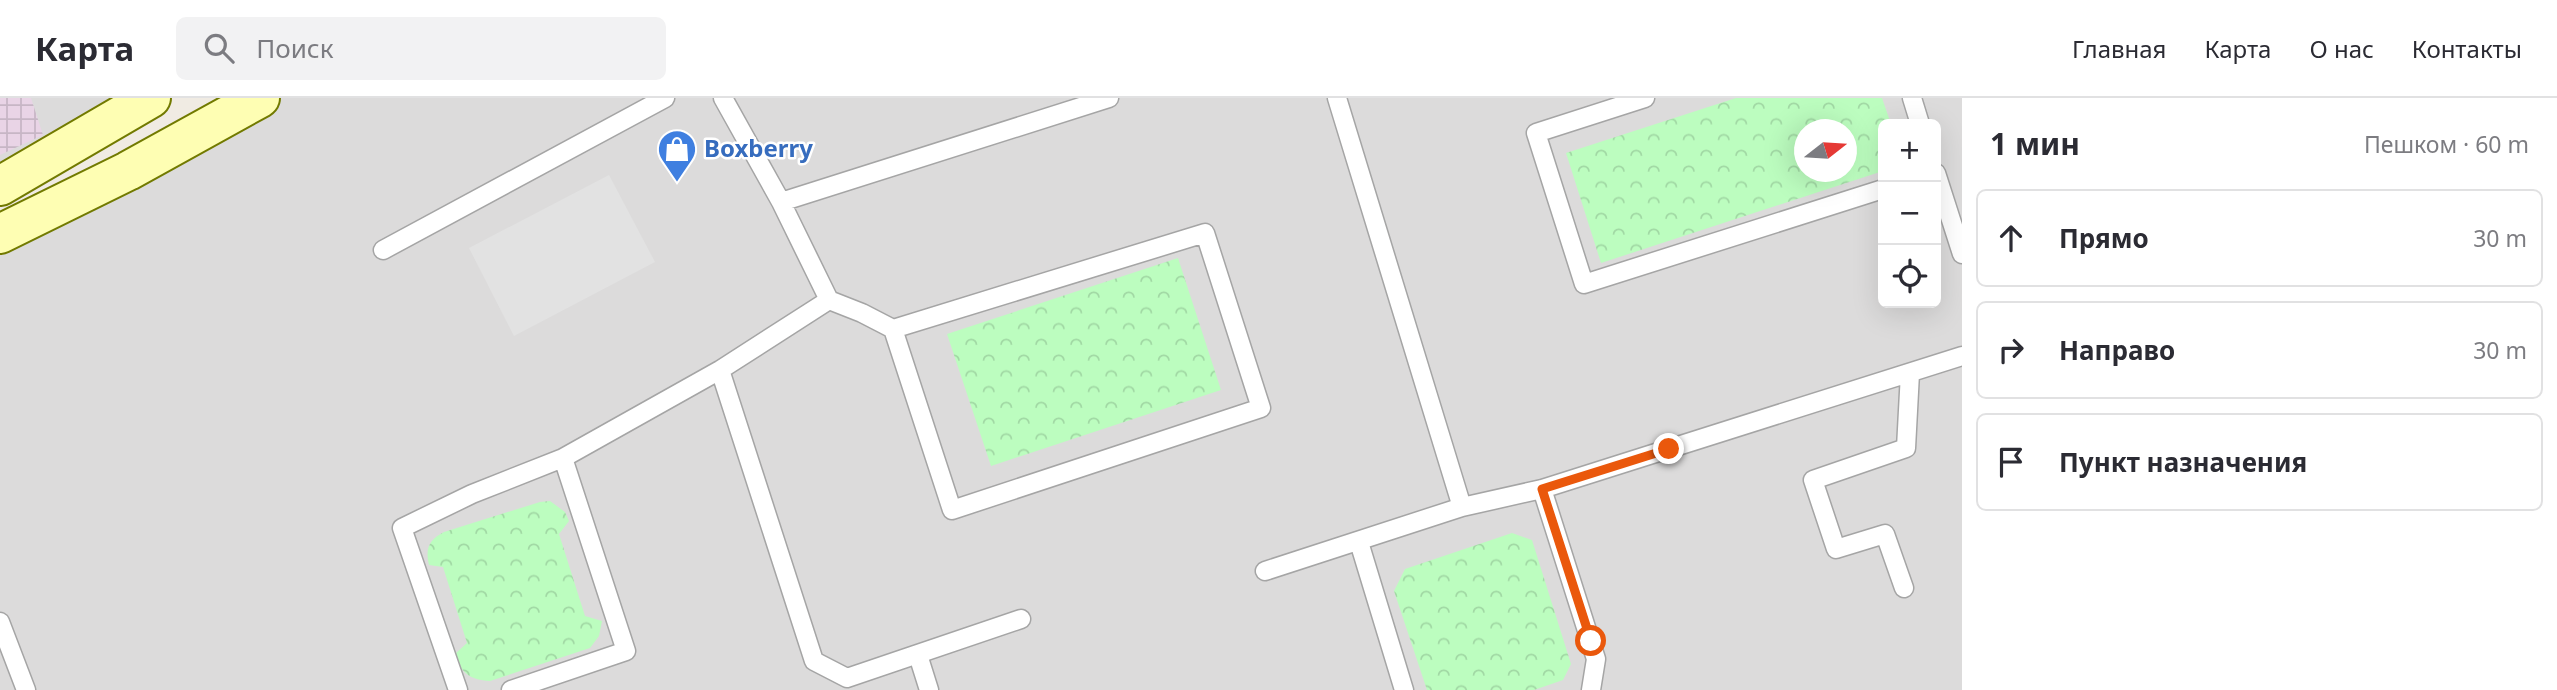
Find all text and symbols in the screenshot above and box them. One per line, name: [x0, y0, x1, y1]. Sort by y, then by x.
search box: [176, 17, 666, 80]
text: Карта: [35, 26, 134, 71]
icon: search: [200, 29, 238, 67]
text: Поиск: [256, 30, 333, 66]
text: Главная: [2072, 32, 2166, 65]
text: Карта: [2204, 32, 2271, 65]
text: О нас: [2309, 32, 2374, 65]
text: Контакты: [2412, 32, 2522, 65]
north arrow: [1794, 119, 1857, 182]
map controls: [1878, 119, 1941, 308]
button: +: [1878, 119, 1941, 182]
text: 1 мин: [1990, 123, 2080, 164]
shop icon: Boxberry: [656, 128, 698, 183]
text: Пешком · 60 m: [2364, 128, 2529, 160]
place label: Boxberry: [704, 131, 813, 164]
button: −: [1878, 182, 1941, 245]
icon: ahead: [1992, 219, 2030, 257]
text: Прямо: [2059, 220, 2149, 256]
text: 30 m: [2473, 222, 2527, 254]
button: locate: [1878, 245, 1941, 308]
icon: right: [1992, 331, 2030, 369]
text: Направо: [2059, 332, 2175, 368]
text: 30 m: [2473, 334, 2527, 366]
route end: [1653, 433, 1684, 464]
icon: arrive: [1992, 443, 2030, 481]
text: Пункт назначения: [2059, 444, 2307, 480]
route start: [1575, 625, 1606, 656]

